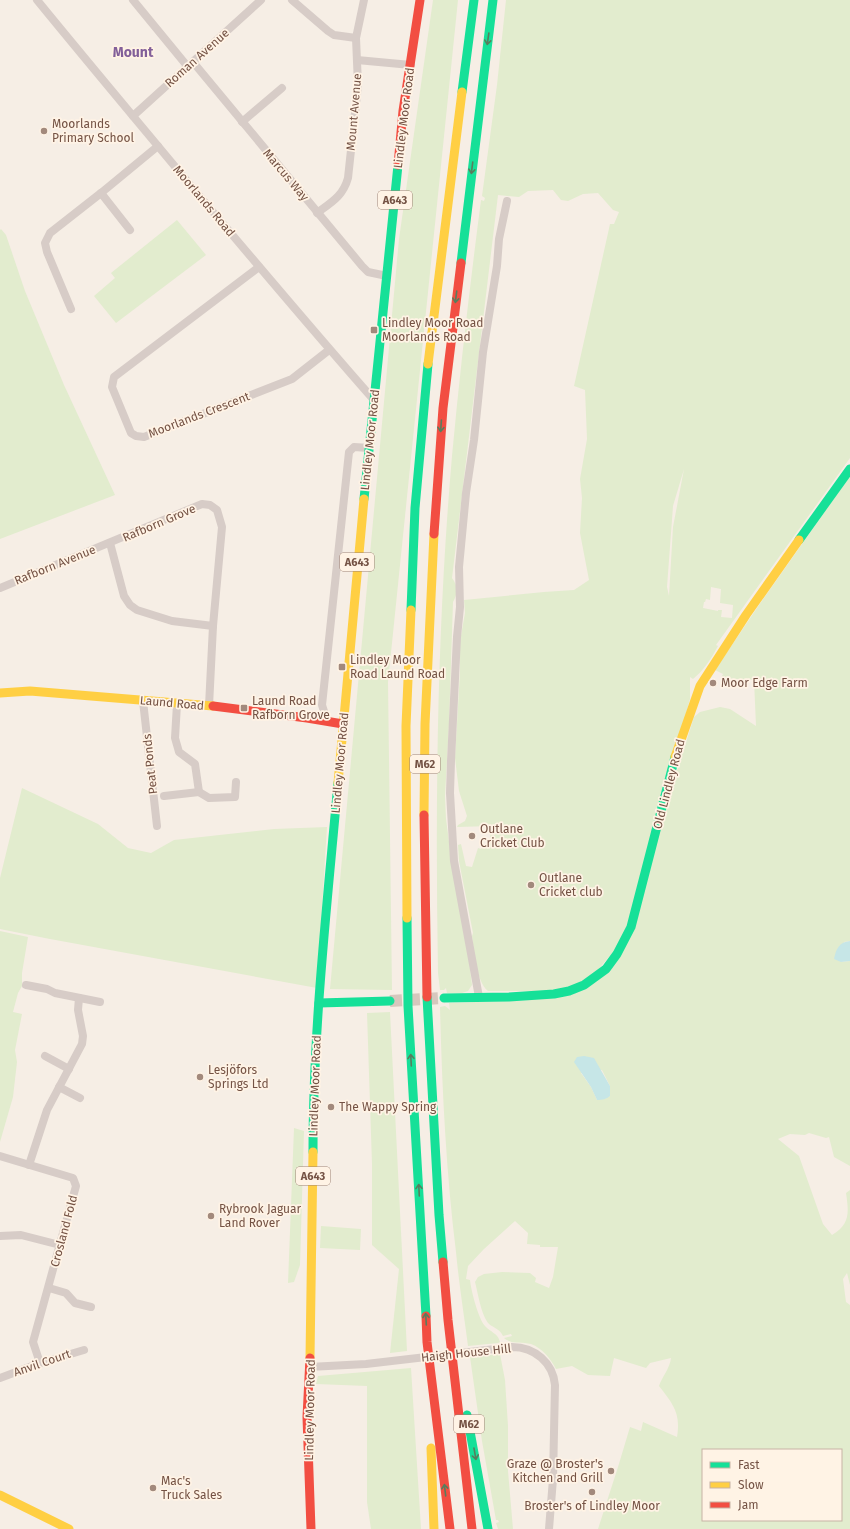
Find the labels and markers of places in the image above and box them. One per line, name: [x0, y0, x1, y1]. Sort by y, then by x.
place label: Moorlands Primary School: [52, 117, 135, 145]
marker: Moorlands Primary School: [39, 126, 49, 136]
place label: Lindley Moor Road Moorlands Road: [382, 316, 483, 344]
marker: Lindley Moor Road Moorlands Road: [369, 325, 379, 335]
place label: Lindley Moor Road Laund Road: [350, 653, 445, 681]
marker: Lindley Moor Road Laund Road: [337, 662, 347, 672]
place label: Moor Edge Farm: [721, 676, 808, 690]
marker: Moor Edge Farm: [708, 678, 718, 688]
place label: Laund Road Rafborn Grove: [252, 694, 330, 722]
marker: Laund Road Rafborn Grove: [239, 703, 249, 713]
place label: Outlane Cricket Club: [480, 822, 545, 850]
marker: Outlane Cricket Club: [467, 831, 477, 841]
place label: Outlane Cricket club: [539, 871, 603, 899]
marker: Outlane Cricket club: [526, 880, 536, 890]
place label: Lesjöfors Springs Ltd: [208, 1063, 269, 1091]
marker: Lesjöfors Springs Ltd: [195, 1072, 205, 1082]
place label: The Wappy Spring: [339, 1100, 437, 1114]
marker: The Wappy Spring: [326, 1102, 336, 1112]
place label: Rybrook Jaguar Land Rover: [219, 1202, 302, 1230]
marker: Rybrook Jaguar Land Rover: [206, 1211, 216, 1221]
place label: Graze @ Broster's Kitchen and Grill: [507, 1457, 603, 1485]
marker: Graze @ Broster's Kitchen and Grill: [606, 1466, 616, 1476]
place label: Mac's Truck Sales: [161, 1474, 222, 1502]
marker: Mac's Truck Sales: [148, 1483, 158, 1493]
marker: Broster's of Lindley Moor: [587, 1487, 597, 1497]
place label: Broster's of Lindley Moor: [524, 1499, 660, 1513]

